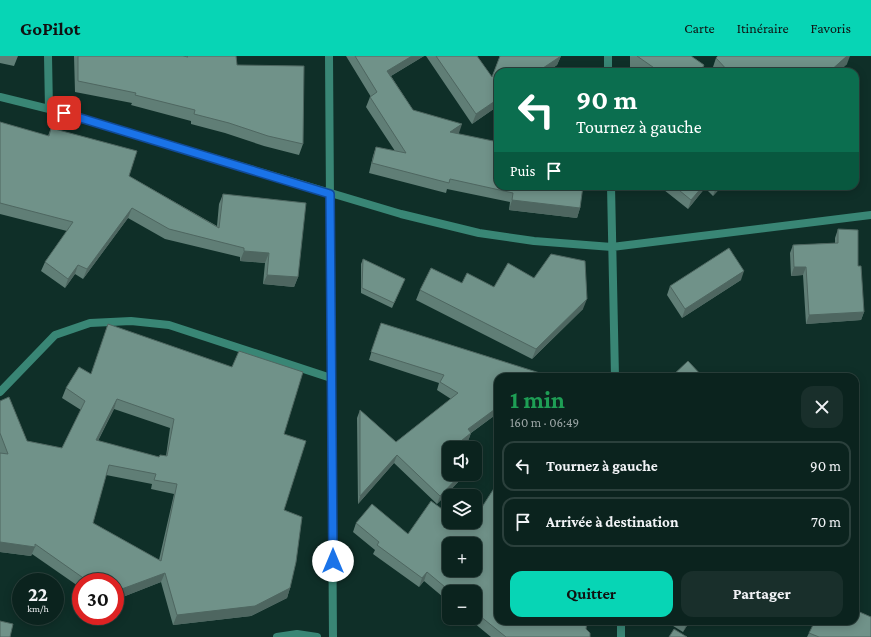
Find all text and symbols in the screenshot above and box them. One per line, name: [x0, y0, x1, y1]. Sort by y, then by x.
text: GoPilot: [20, 18, 80, 39]
text: Carte: [684, 20, 715, 36]
text: Itinéraire: [737, 20, 789, 36]
text: Favoris: [811, 20, 851, 36]
icon: left: [510, 84, 562, 136]
text: 90 m: [576, 84, 637, 115]
pin: [47, 96, 81, 130]
icon: arrive: [53, 102, 75, 124]
text: Tournez à gauche: [576, 117, 702, 137]
icon: arrive: [543, 160, 565, 182]
text: Puis: [510, 163, 535, 179]
text: 1 min: [510, 386, 565, 413]
button: close: [801, 386, 843, 428]
text: 160 m · 06:49: [510, 415, 579, 430]
map controls: [442, 441, 482, 625]
button: sound: [442, 441, 482, 481]
icon: left: [512, 455, 534, 477]
text: Tournez à gauche: [546, 458, 658, 474]
text: 90 m: [810, 458, 841, 474]
button: layers: [442, 489, 482, 529]
icon: arrive: [512, 511, 534, 533]
text: Arrivée à destination: [546, 514, 679, 530]
text: 70 m: [811, 514, 841, 530]
button: +: [442, 537, 482, 577]
position arrow: [312, 540, 354, 582]
button: Quitter: [510, 571, 673, 617]
button: Partager: [681, 571, 843, 617]
speed limit sign: 30: [72, 573, 124, 625]
text: 22: [28, 583, 48, 605]
button: −: [442, 585, 482, 625]
text: km/h: [27, 603, 49, 614]

